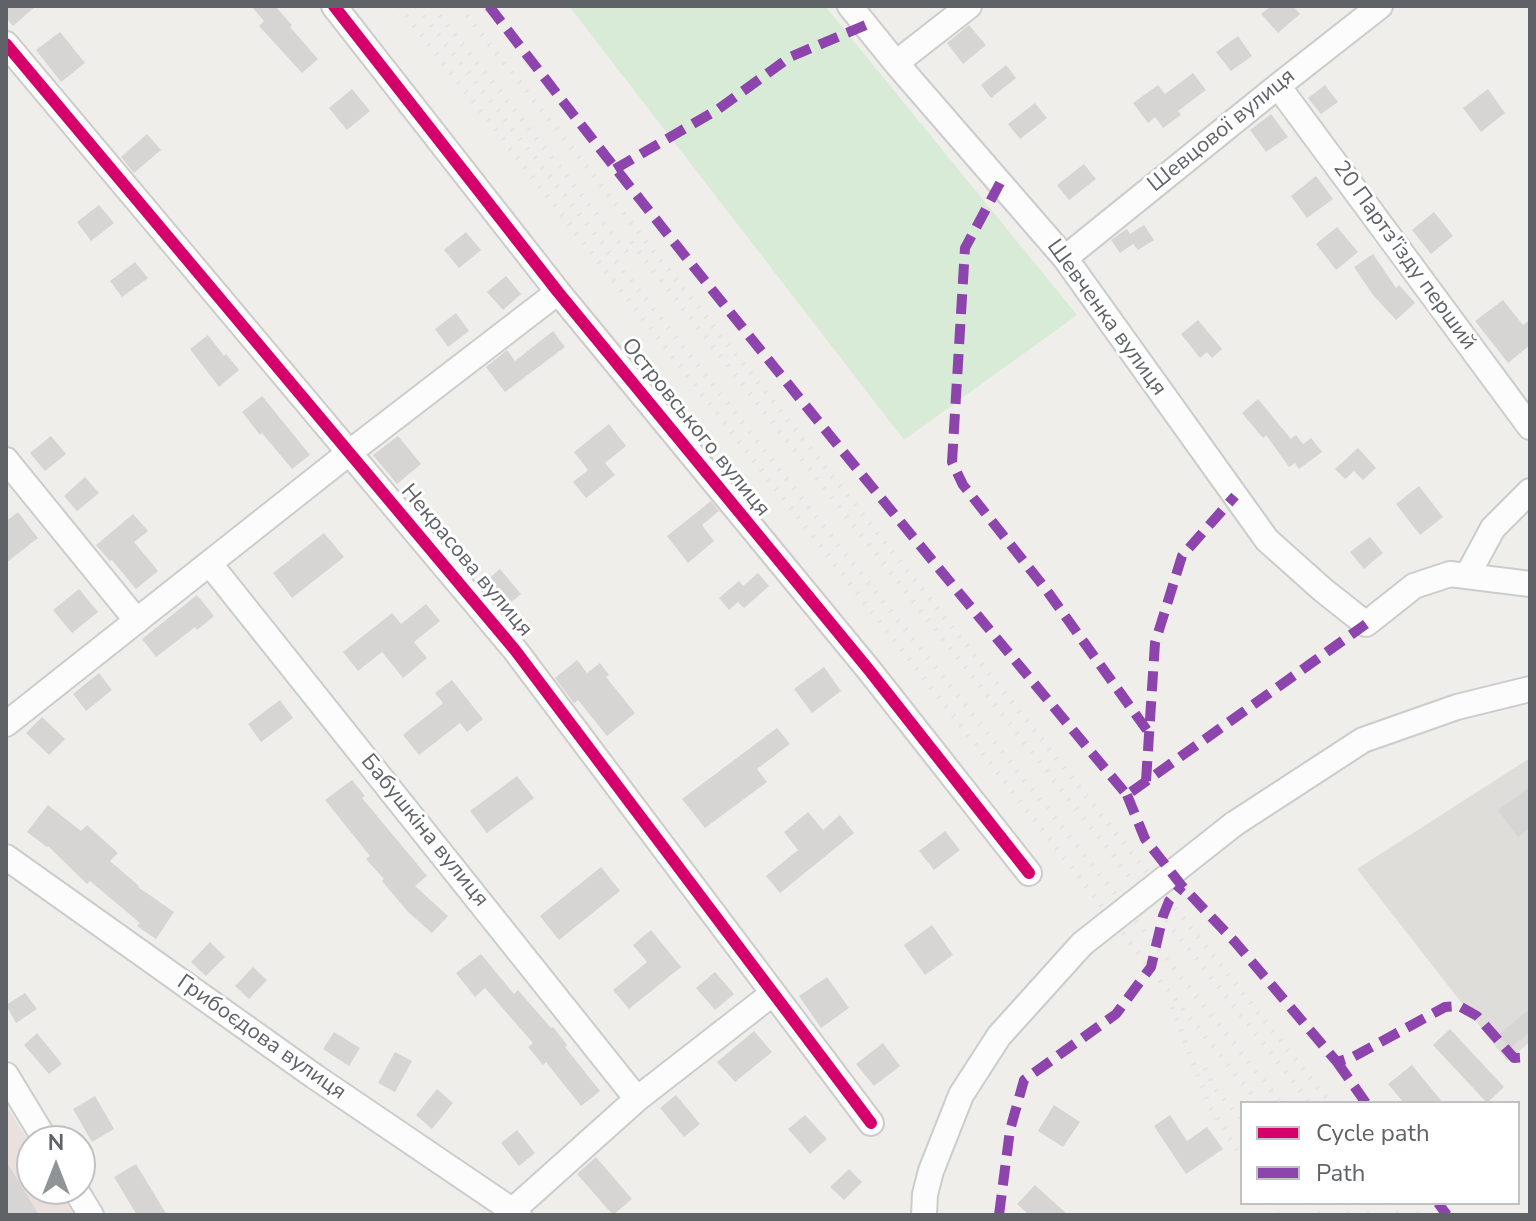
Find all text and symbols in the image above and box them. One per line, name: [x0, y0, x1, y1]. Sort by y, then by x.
street label: Шевцової вулиця: [1143, 64, 1301, 198]
street label: 20 Партз'їзду перший: [1327, 156, 1481, 356]
street label: Шевченка вулиця: [1040, 235, 1172, 401]
street label: Островського вулиця: [615, 333, 775, 523]
street label: Некрасова вулиця: [395, 479, 537, 643]
street label: Бабушкіна вулиця: [354, 749, 494, 913]
street label: Грибоєдова вулиця: [171, 970, 351, 1106]
legend: [1240, 1101, 1520, 1205]
text: Cycle path: [1316, 1117, 1430, 1149]
north arrow: [16, 1125, 96, 1205]
text: N: [48, 1128, 64, 1158]
text: Path: [1316, 1157, 1365, 1189]

